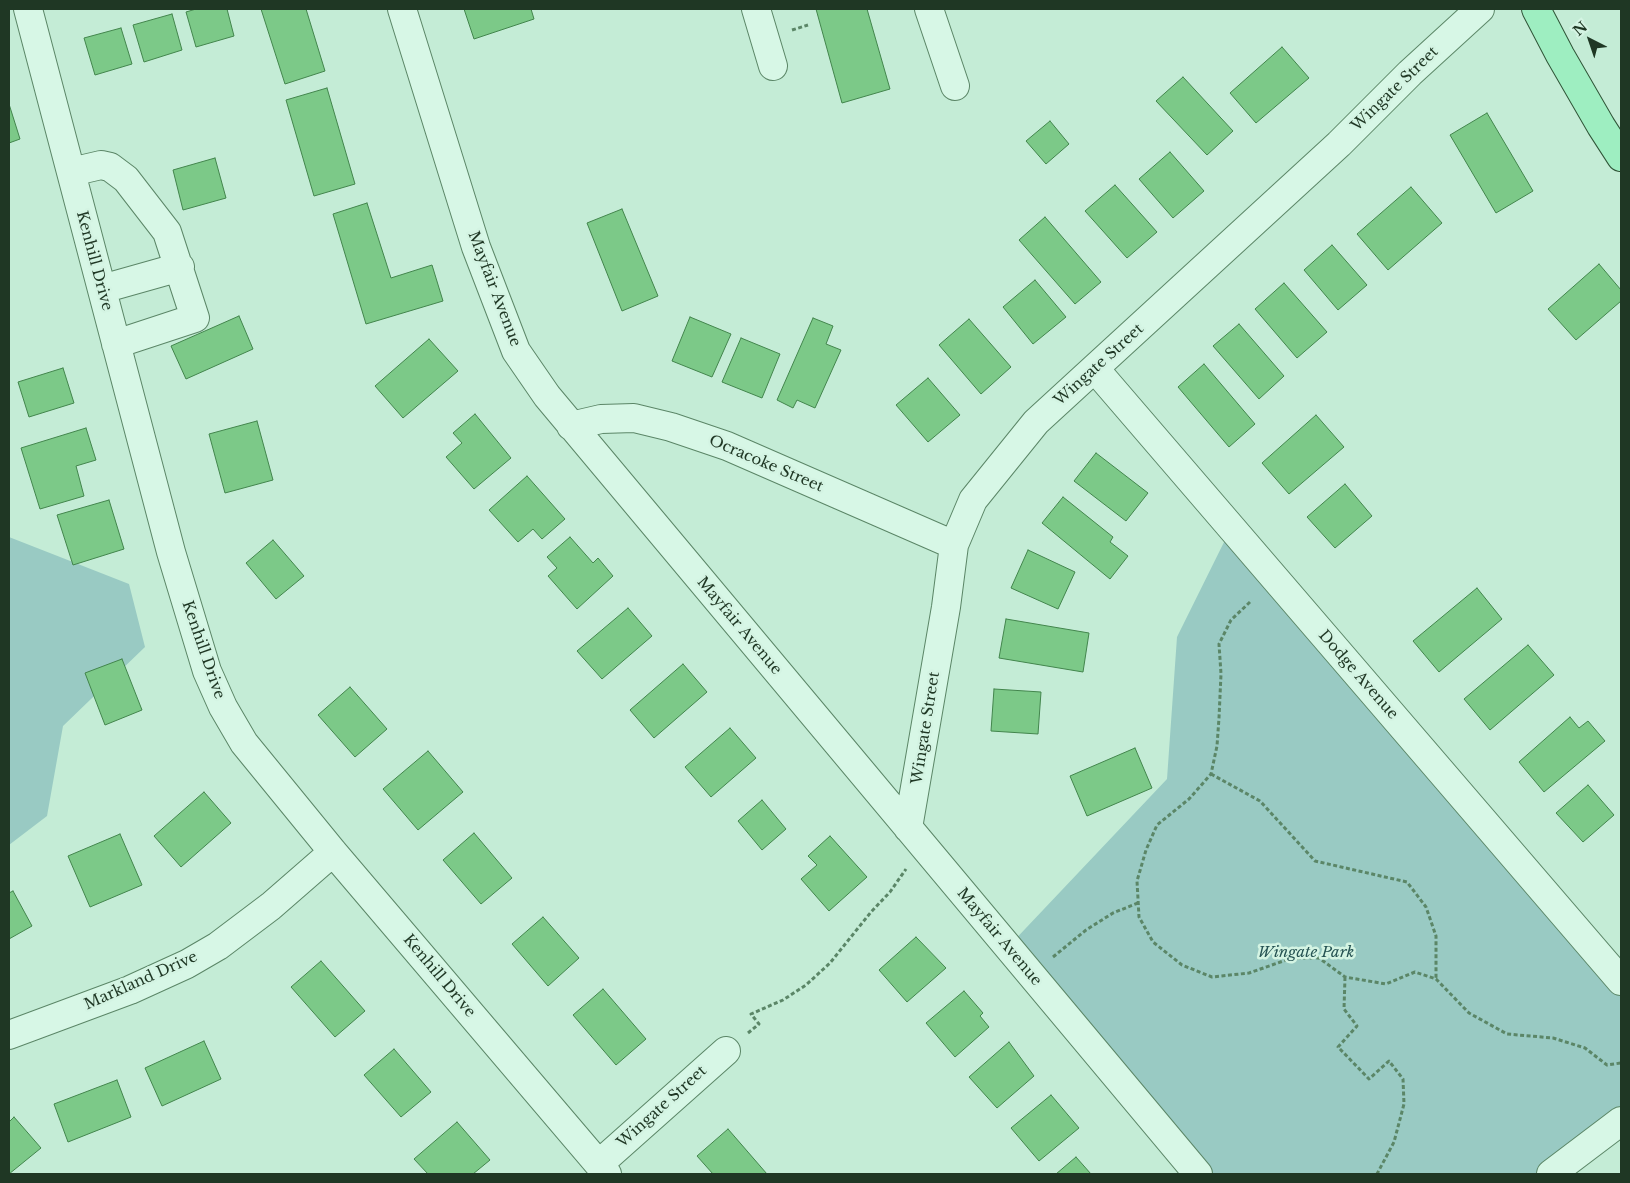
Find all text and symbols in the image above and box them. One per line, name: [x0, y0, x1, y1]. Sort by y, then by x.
north arrow: [1565, 15, 1615, 65]
text: N: [1569, 18, 1591, 40]
street label: Wingate Street: [1348, 43, 1442, 135]
street label: Kenhill Drive: [72, 209, 116, 313]
street label: Mayfair Avenue: [464, 229, 524, 349]
street label: Wingate Street: [1051, 320, 1147, 410]
street label: Ocracoke Street: [706, 432, 826, 496]
street label: Mayfair Avenue: [693, 573, 785, 679]
street label: Kenhill Drive: [178, 599, 228, 701]
street label: Dodge Avenue: [1314, 627, 1402, 723]
street label: Wingate Street: [908, 670, 944, 786]
street label: Mayfair Avenue: [953, 884, 1045, 990]
street label: Kenhill Drive: [399, 931, 479, 1021]
park label: Wingate Park: [1258, 944, 1354, 962]
street label: Markland Drive: [82, 948, 200, 1014]
street label: Wingate Street: [614, 1062, 710, 1152]

